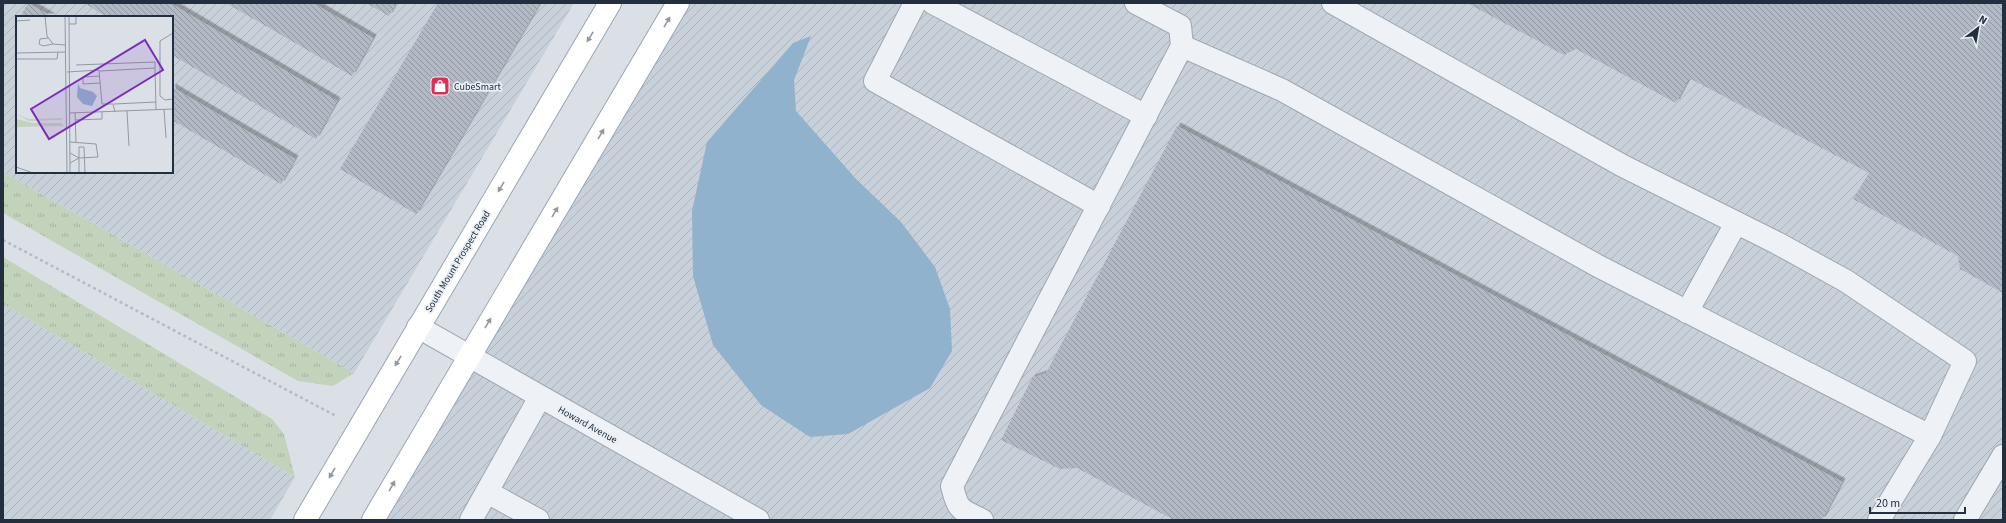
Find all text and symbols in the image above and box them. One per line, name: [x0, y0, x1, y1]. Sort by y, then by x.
north arrow: [1958, 8, 1998, 48]
text: N: [1976, 12, 1990, 28]
inset map: [16, 16, 173, 173]
one-way arrow: [663, 16, 670, 28]
one-way arrow: [587, 31, 594, 43]
shop icon: CubeSmart: [429, 75, 451, 97]
place label: CubeSmart: [454, 80, 501, 94]
one-way arrow: [597, 128, 604, 140]
one-way arrow: [497, 181, 504, 193]
one-way arrow: [551, 206, 558, 218]
street label: South Mount Prospect Road: [422, 208, 494, 315]
one-way arrow: [484, 318, 491, 329]
one-way arrow: [394, 355, 401, 367]
street label: Howard Avenue: [555, 403, 620, 447]
one-way arrow: [329, 467, 336, 479]
one-way arrow: [389, 480, 396, 492]
scale bar: [1870, 489, 1965, 515]
text: 20 m: [1876, 495, 1900, 512]

